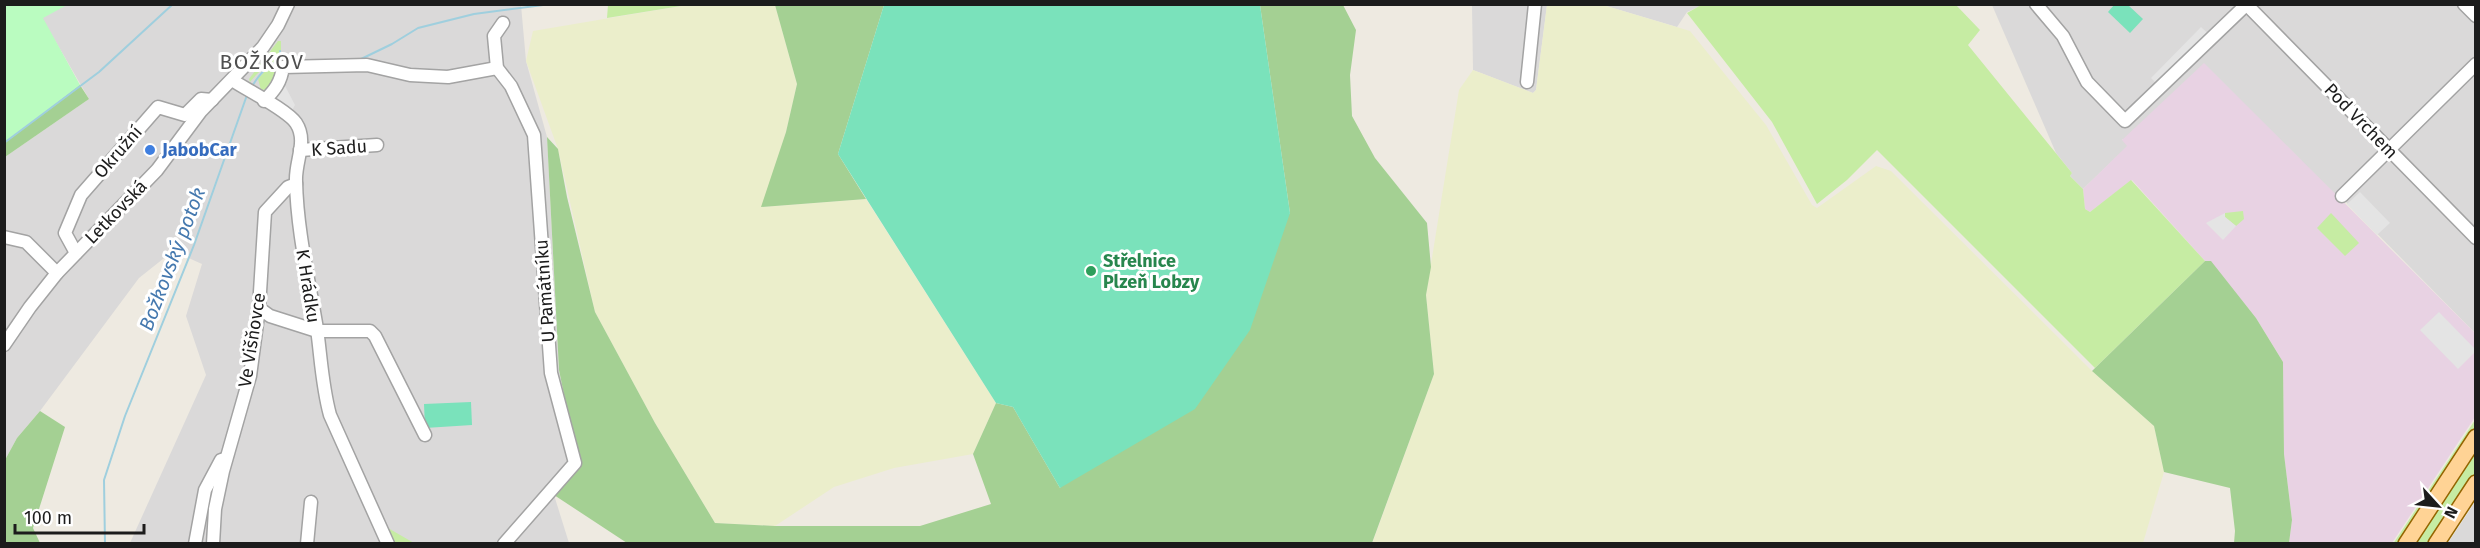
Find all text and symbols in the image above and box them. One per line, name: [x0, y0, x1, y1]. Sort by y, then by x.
district label: BOŽKOV: [220, 49, 304, 75]
street label: Pod Vrchem: [2320, 79, 2402, 163]
street label: Okružní: [89, 121, 147, 183]
street label: K Sadu: [310, 135, 368, 161]
place label: JabobCar: [161, 139, 238, 161]
marker: JabobCar: [143, 143, 157, 157]
street label: Letkovská: [80, 176, 152, 248]
water label: Božkovský potok: [134, 184, 210, 334]
street label: U Památníku: [530, 239, 560, 343]
street label: K Hrádku: [291, 248, 325, 324]
place label: Střelnice Plzeň Lobzy: [1103, 250, 1200, 293]
marker: Střelnice Plzeň Lobzy: [1084, 264, 1098, 278]
street label: Ve Višňovce: [234, 291, 270, 389]
north arrow: [2408, 476, 2468, 536]
scale bar: [15, 497, 144, 535]
text: N: [2440, 504, 2462, 522]
text: 100 m: [24, 507, 72, 529]

